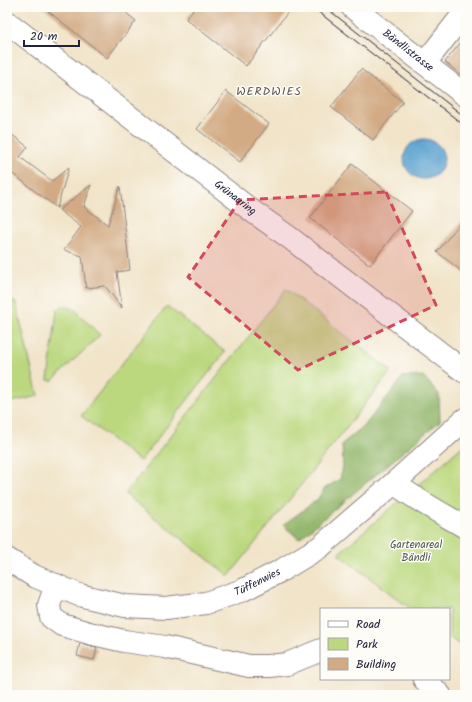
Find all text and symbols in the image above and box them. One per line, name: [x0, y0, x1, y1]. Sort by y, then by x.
scale bar: [24, 22, 79, 48]
street label: Bändlistrasse: [378, 25, 438, 77]
text: 20 m: [30, 27, 58, 46]
district label: WERDWIES: [236, 82, 302, 101]
street label: Grünauring: [210, 176, 260, 220]
park label: Gartenareal Bändli: [390, 536, 442, 567]
street label: Tüffenwies: [232, 563, 284, 601]
legend: [320, 608, 450, 680]
text: Road: [356, 615, 381, 634]
text: Park: [356, 635, 378, 654]
text: Building: [356, 655, 396, 674]

